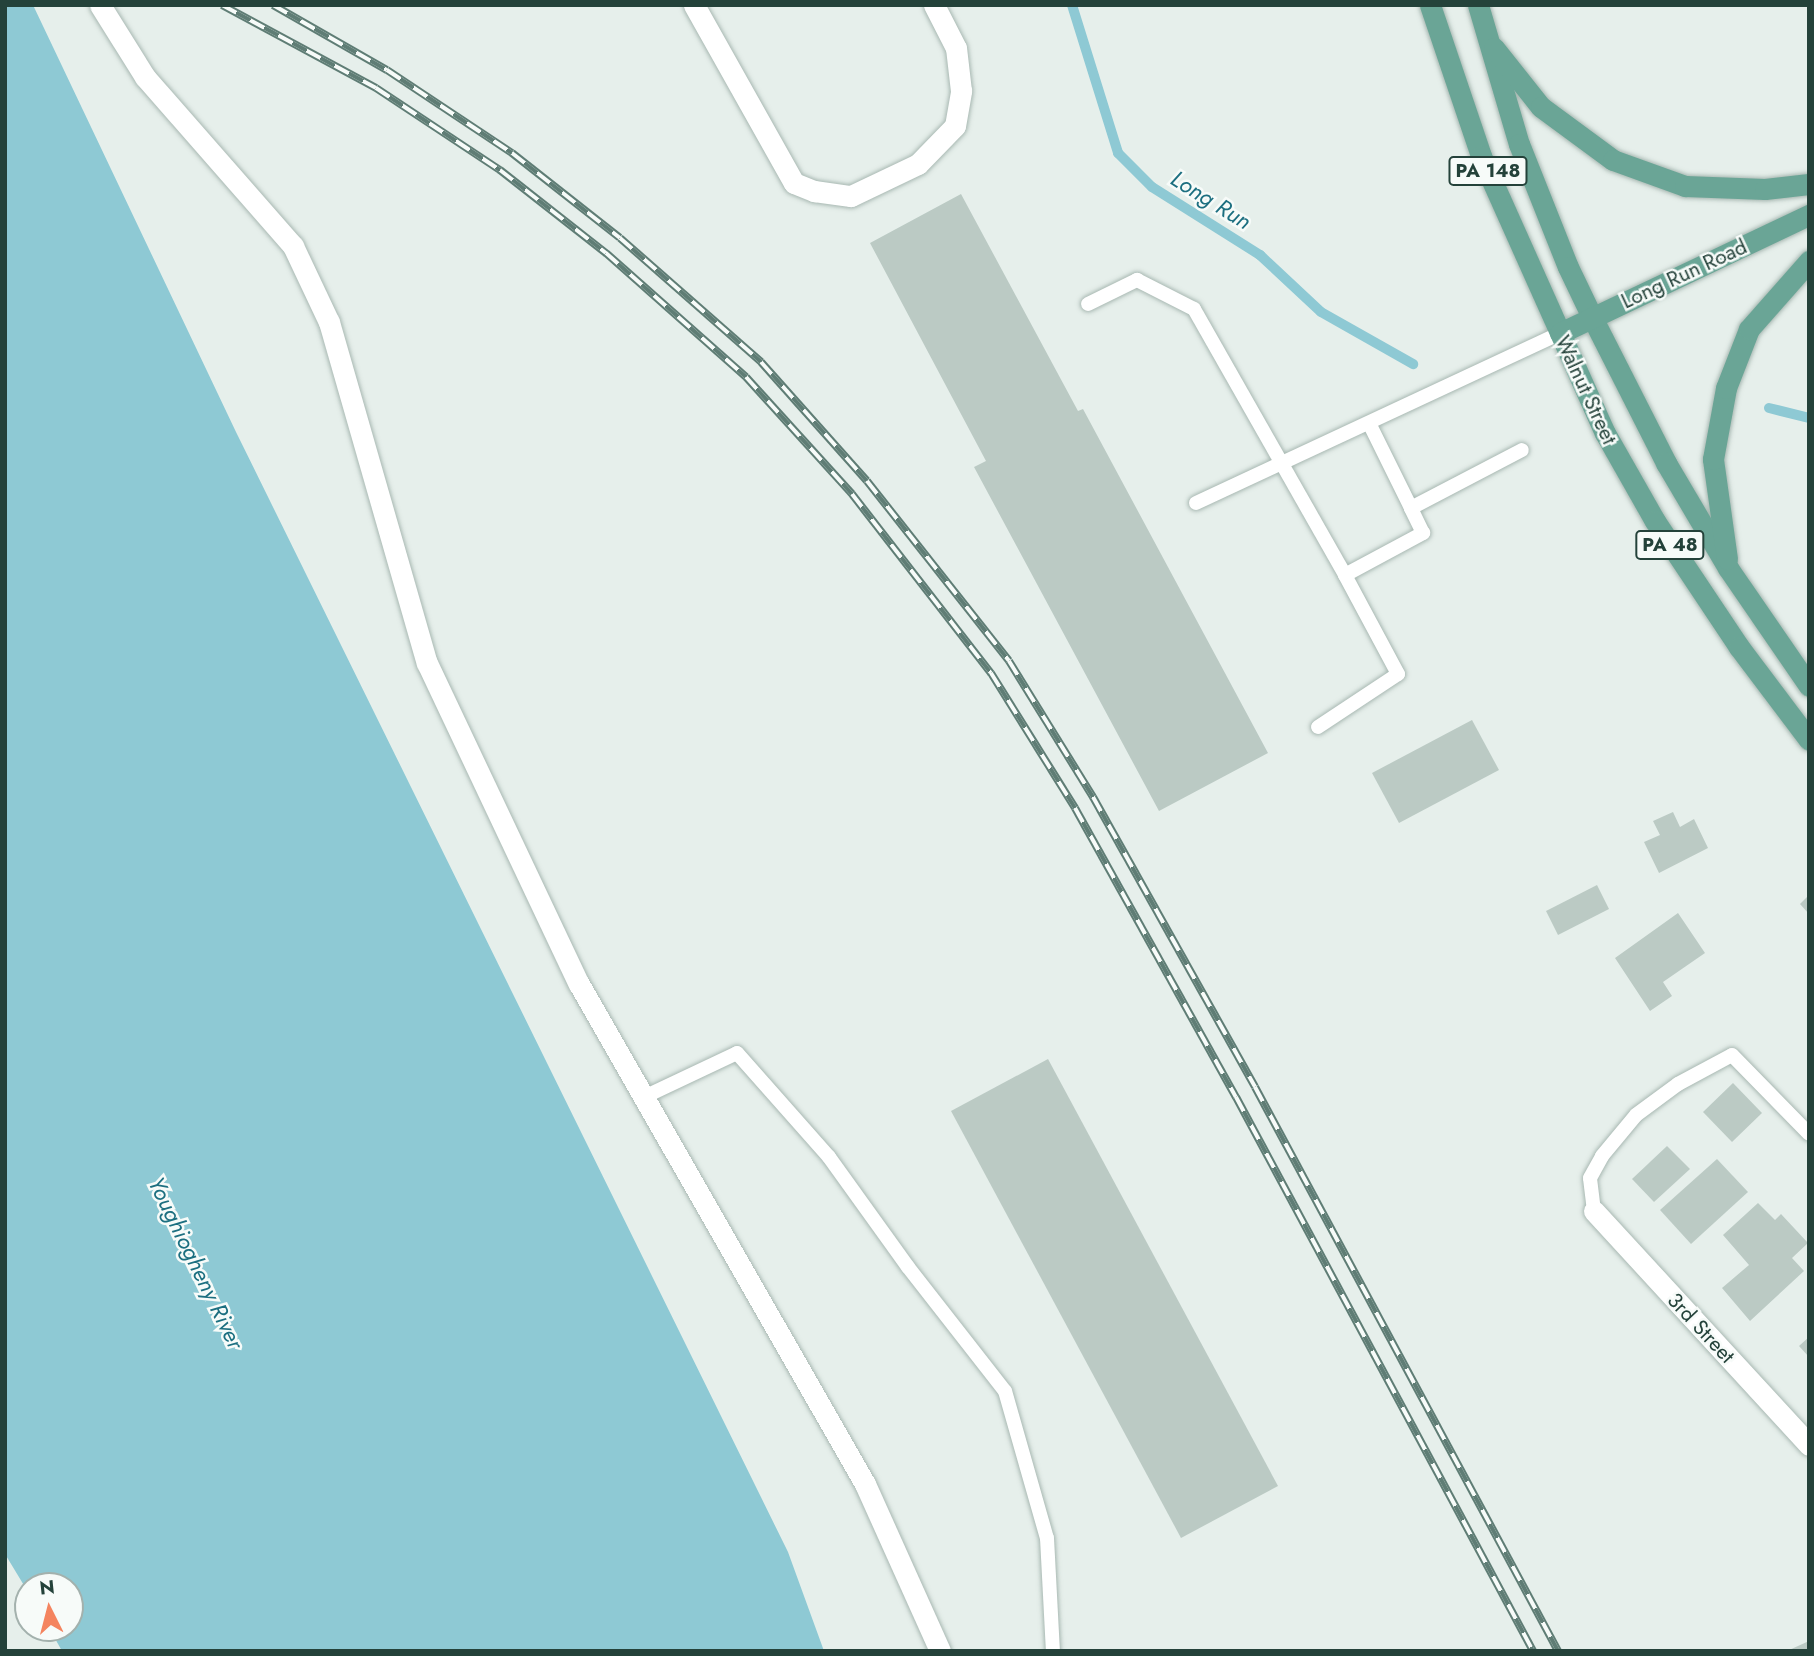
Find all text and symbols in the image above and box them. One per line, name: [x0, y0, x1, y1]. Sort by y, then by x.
road number: PA 148: [1448, 155, 1528, 186]
water label: Long Run: [1166, 165, 1256, 235]
street label: Long Run Road: [1617, 234, 1751, 314]
street label: Walnut Street: [1550, 332, 1622, 448]
road number: PA 48: [1635, 530, 1705, 560]
water label: Youghiogheny River: [142, 1173, 250, 1353]
street label: 3rd Street: [1662, 1288, 1740, 1368]
north arrow: [14, 1572, 84, 1642]
text: N: [38, 1573, 56, 1602]

